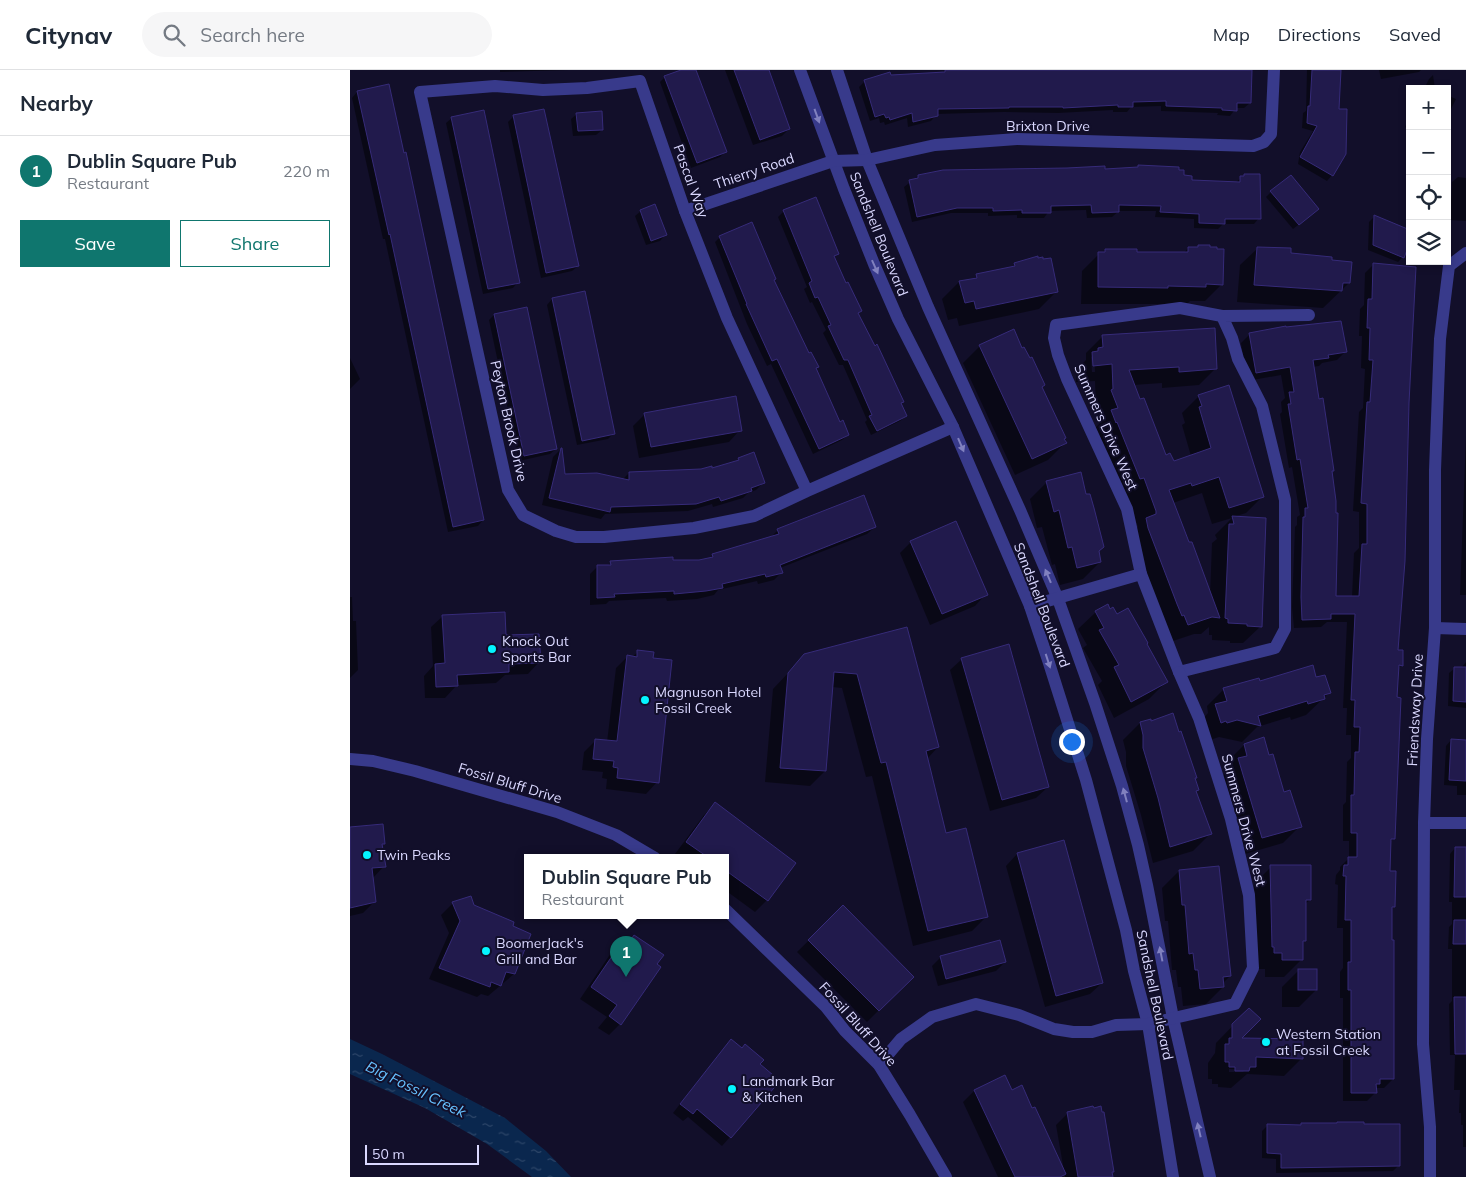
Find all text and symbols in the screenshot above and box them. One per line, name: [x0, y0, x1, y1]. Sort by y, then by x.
search box: [142, 12, 492, 57]
text: Citynav: [25, 20, 112, 50]
icon: search: [160, 21, 188, 49]
text: Search here: [200, 23, 305, 47]
text: Map: [1213, 23, 1250, 46]
text: Directions: [1278, 23, 1361, 46]
text: Saved: [1389, 23, 1441, 46]
map controls: [1406, 85, 1451, 265]
button: +: [1406, 85, 1451, 130]
text: Nearby: [20, 90, 93, 116]
one-way arrow: [813, 109, 821, 124]
street label: Brixton Drive: [1006, 117, 1090, 135]
button: −: [1406, 130, 1451, 175]
street label: Pascal Way: [669, 142, 713, 221]
text: Dublin Square Pub: [67, 149, 237, 173]
street label: Thierry Road: [712, 149, 796, 193]
text: 1: [31, 161, 41, 181]
text: 220 m: [283, 161, 330, 181]
street label: Sandshell Boulevard: [846, 169, 912, 299]
text: Restaurant: [67, 173, 149, 193]
button: locate: [1406, 175, 1451, 220]
button: Save: [20, 220, 170, 267]
button: Share: [180, 220, 330, 267]
button: layers: [1406, 220, 1451, 265]
one-way arrow: [872, 260, 880, 274]
street label: Peyton Brook Drive: [486, 359, 532, 483]
street label: Summers Drive West: [1070, 361, 1142, 493]
one-way arrow: [957, 438, 965, 452]
street label: Sandshell Boulevard: [1010, 540, 1074, 670]
one-way arrow: [1044, 569, 1052, 583]
place label: Knock Out Sports Bar: [502, 632, 572, 666]
marker: Knock Out Sports Bar: [486, 643, 498, 655]
one-way arrow: [1045, 653, 1053, 668]
street label: Friendsway Drive: [1403, 653, 1427, 767]
place label: Magnuson Hotel Fossil Creek: [655, 683, 761, 717]
marker: Magnuson Hotel Fossil Creek: [639, 694, 651, 706]
your location: [1059, 729, 1085, 755]
street label: Summers Drive West: [1218, 752, 1270, 888]
street label: Fossil Bluff Drive: [456, 759, 564, 807]
one-way arrow: [1120, 788, 1128, 803]
place label: Twin Peaks: [377, 846, 451, 864]
marker: Twin Peaks: [361, 849, 373, 861]
popup: [524, 854, 729, 919]
text: Dublin Square Pub: [542, 865, 711, 889]
text: Restaurant: [542, 889, 624, 909]
street label: Sandshell Boulevard: [1132, 928, 1178, 1062]
place label: BoomerJack's Grill and Bar: [496, 934, 584, 968]
pin: 1: [610, 936, 642, 977]
marker: BoomerJack's Grill and Bar: [480, 945, 492, 957]
one-way arrow: [1156, 945, 1164, 961]
street label: Fossil Bluff Drive: [815, 978, 901, 1070]
place label: Western Station at Fossil Creek: [1276, 1025, 1381, 1059]
marker: Western Station at Fossil Creek: [1260, 1036, 1272, 1048]
water label: Big Fossil Creek: [363, 1057, 470, 1122]
place label: Landmark Bar & Kitchen: [742, 1072, 835, 1106]
marker: Landmark Bar & Kitchen: [726, 1083, 738, 1095]
one-way arrow: [1195, 1122, 1203, 1137]
scale bar: [365, 1142, 479, 1165]
text: 50 m: [372, 1145, 405, 1163]

